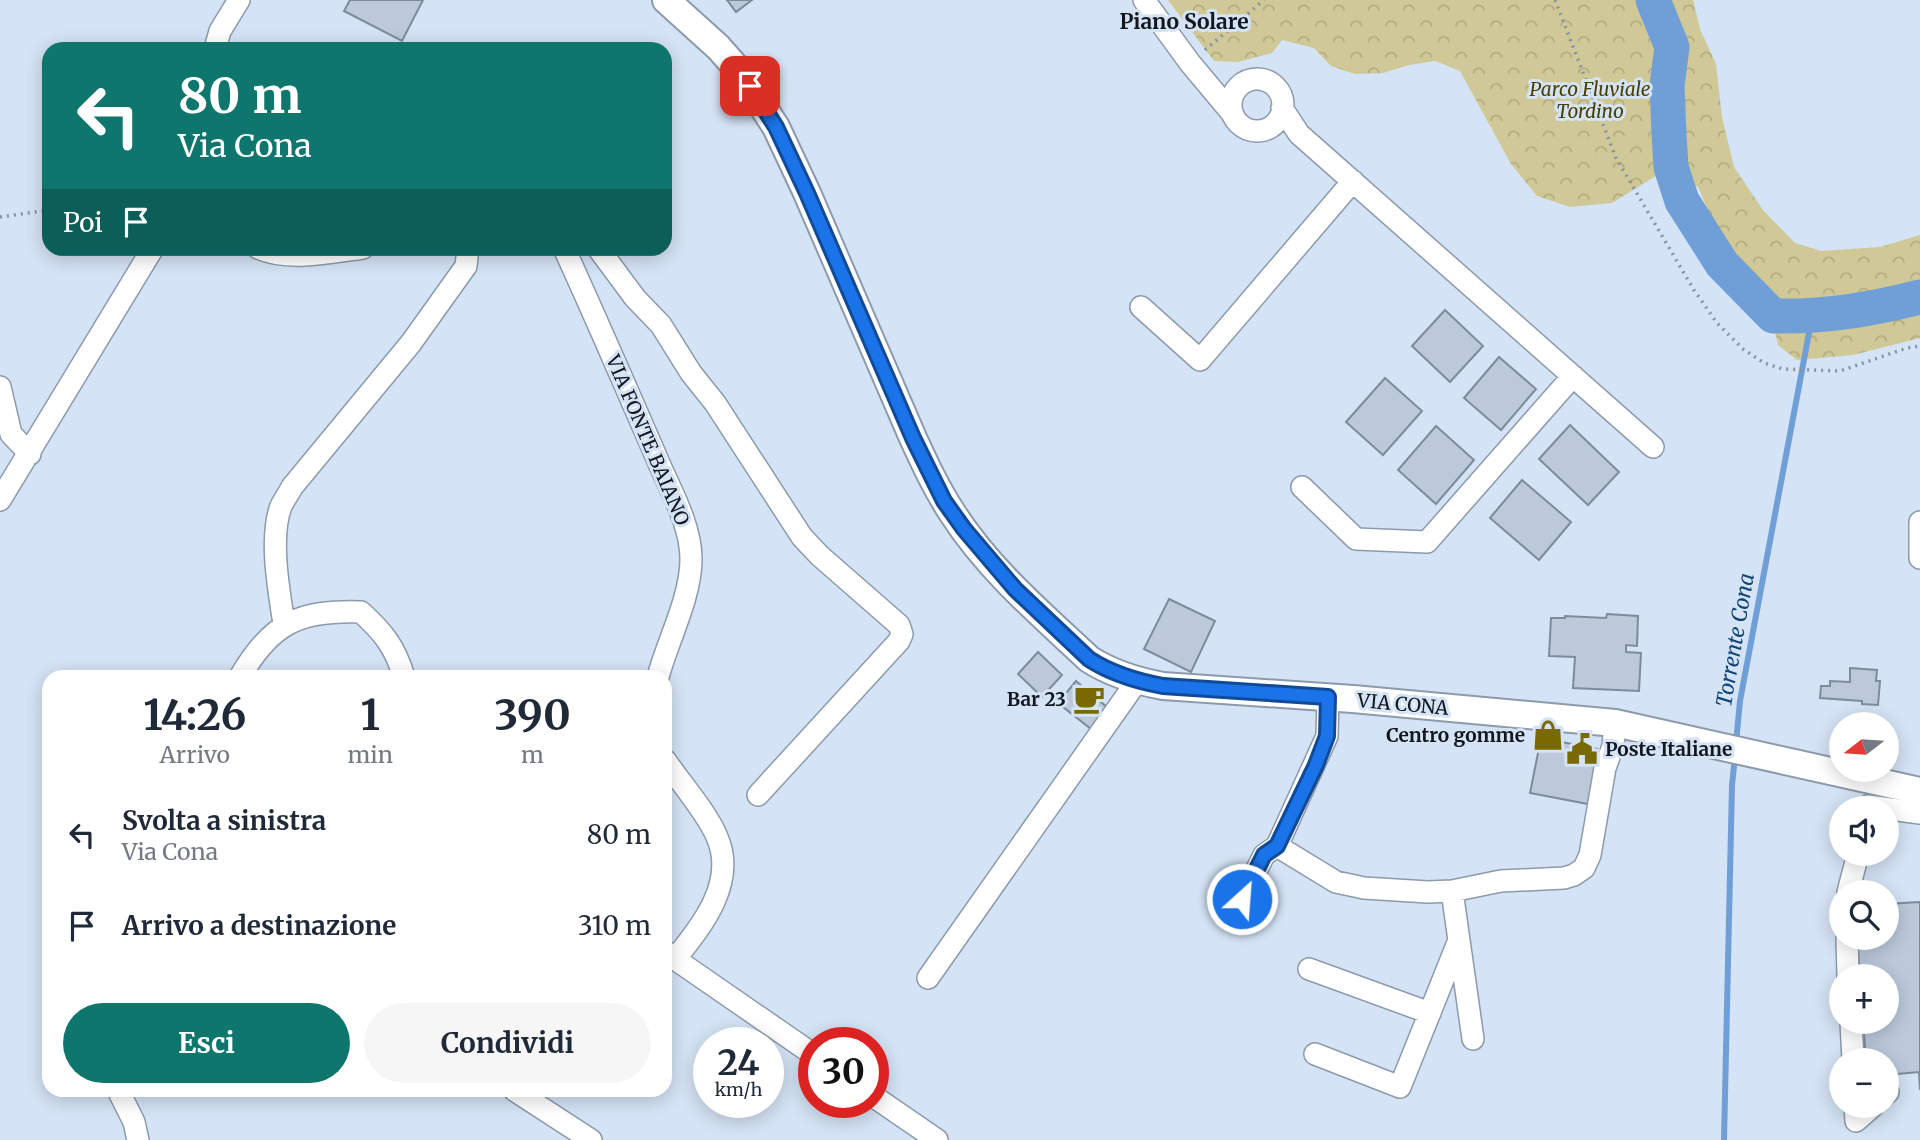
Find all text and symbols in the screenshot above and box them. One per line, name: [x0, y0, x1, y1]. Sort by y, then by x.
district label: Piano Solare: [1119, 8, 1249, 35]
pin: [720, 56, 780, 116]
text: 80 m: [178, 65, 301, 126]
icon: arrive: [731, 67, 769, 105]
icon: left: [63, 70, 154, 161]
park label: Parco Fluviale Tordino: [1530, 77, 1651, 123]
text: Via Cona: [178, 126, 312, 166]
icon: arrive: [117, 203, 155, 241]
text: Poi: [63, 206, 103, 239]
street label: VIA FONTE BAIANO: [601, 350, 695, 529]
water label: Torrente Cona: [1710, 571, 1760, 709]
cafe icon: Bar 23: [1072, 682, 1106, 716]
place label: Bar 23: [1007, 687, 1066, 711]
street label: VIA CONA: [1355, 688, 1450, 720]
text: 14:26: [143, 689, 246, 741]
text: 1: [360, 689, 380, 741]
text: 390: [494, 689, 571, 741]
north arrow: [1829, 712, 1899, 782]
map controls: [1829, 712, 1899, 1118]
shop icon: Centro gomme: [1531, 718, 1565, 752]
place label: Centro gomme: [1386, 723, 1525, 747]
public building icon: Poste Italiane: [1565, 732, 1599, 766]
place label: Poste Italiane: [1605, 737, 1732, 761]
text: Arrivo: [159, 740, 230, 769]
text: min: [347, 740, 393, 769]
text: m: [521, 740, 544, 769]
button: sound: [1829, 796, 1899, 866]
text: Svolta a sinistra: [122, 804, 326, 837]
icon: left: [63, 816, 101, 854]
text: 80 m: [587, 818, 651, 851]
text: Via Cona: [122, 837, 218, 866]
position arrow: [1205, 862, 1279, 936]
button: search: [1829, 880, 1899, 950]
icon: arrive: [63, 907, 101, 945]
text: Arrivo a destinazione: [122, 909, 396, 942]
text: 310 m: [578, 909, 651, 942]
button: +: [1829, 964, 1899, 1034]
button: Esci: [63, 1003, 350, 1083]
button: Condividi: [364, 1003, 651, 1083]
speed limit sign: 30: [798, 1027, 889, 1118]
text: 24: [717, 1041, 760, 1085]
button: −: [1829, 1048, 1899, 1118]
text: km/h: [715, 1078, 762, 1101]

